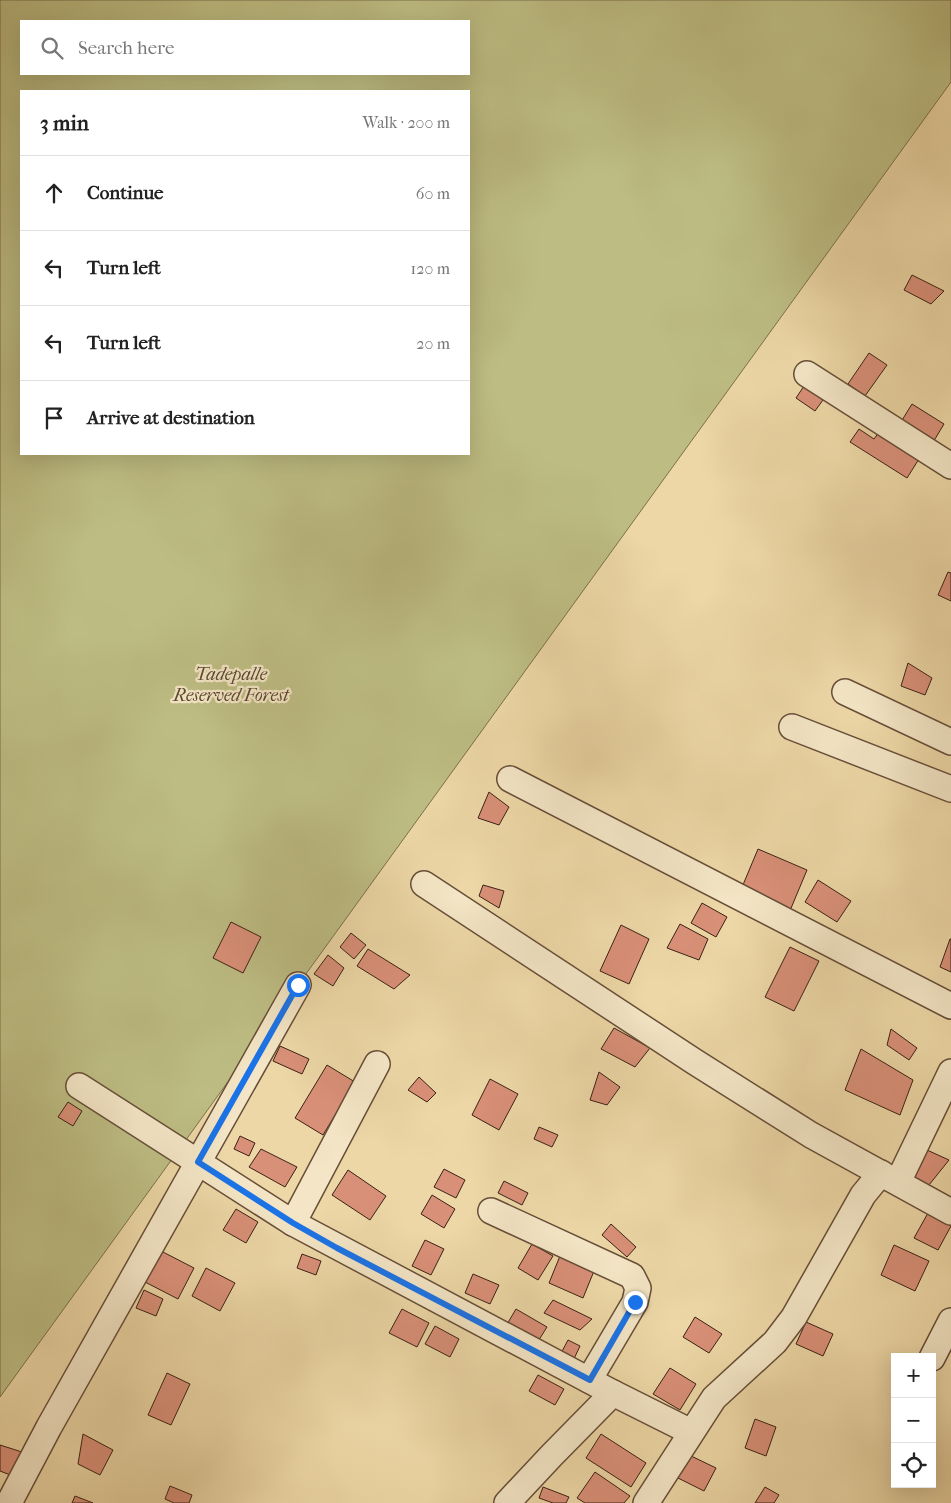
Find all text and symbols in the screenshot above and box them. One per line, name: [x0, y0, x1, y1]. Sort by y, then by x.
search box: [20, 20, 470, 75]
icon: search: [38, 34, 66, 62]
text: Search here: [78, 37, 174, 59]
text: 3 min: [40, 111, 89, 135]
text: Walk · 200 m: [363, 113, 450, 132]
icon: ahead: [40, 179, 68, 207]
text: Continue: [87, 182, 163, 204]
text: 60 m: [416, 184, 450, 203]
icon: left: [40, 254, 68, 282]
text: Turn left: [87, 257, 161, 279]
text: 120 m: [411, 259, 450, 278]
icon: left: [40, 329, 68, 357]
text: Turn left: [87, 332, 161, 354]
text: 20 m: [416, 334, 450, 353]
icon: arrive: [40, 404, 68, 432]
text: Arrive at destination: [87, 407, 255, 429]
park label: Tadepalle Reserved Forest: [172, 664, 290, 706]
route start: [287, 974, 310, 997]
route end: [624, 1291, 647, 1314]
map controls: [891, 1353, 936, 1488]
button: +: [891, 1353, 936, 1398]
button: −: [891, 1398, 936, 1443]
button: locate: [891, 1443, 936, 1488]

